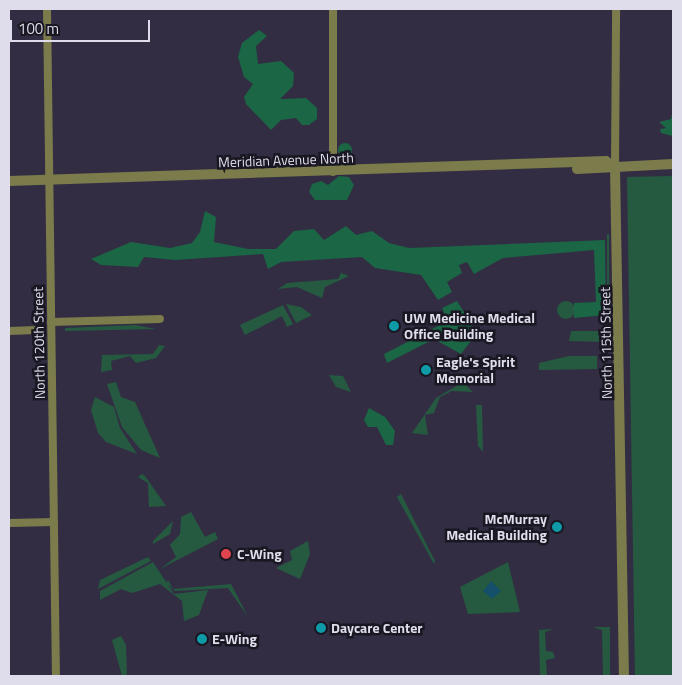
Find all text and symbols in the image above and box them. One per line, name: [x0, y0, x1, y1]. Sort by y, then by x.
scale bar: [12, 10, 152, 42]
text: 100 m: [18, 17, 59, 40]
street label: Meridian Avenue North: [218, 149, 354, 171]
street label: North 120th Street: [30, 287, 48, 399]
street label: North 115th Street: [597, 287, 615, 399]
place label: UW Medicine Medical Office Building: [404, 310, 535, 342]
marker: UW Medicine Medical Office Building: [388, 320, 400, 332]
place label: Eagle's Spirit Memorial: [436, 354, 515, 387]
marker: Eagle's Spirit Memorial: [420, 364, 432, 376]
place label: McMurray Medical Building: [446, 511, 547, 544]
marker: McMurray Medical Building: [551, 521, 563, 533]
place label: C-Wing: [237, 546, 282, 562]
marker: C-Wing: [219, 547, 233, 561]
place label: Daycare Center: [331, 620, 423, 636]
marker: Daycare Center: [315, 622, 327, 634]
place label: E-Wing: [212, 631, 257, 647]
marker: E-Wing: [196, 633, 208, 645]

